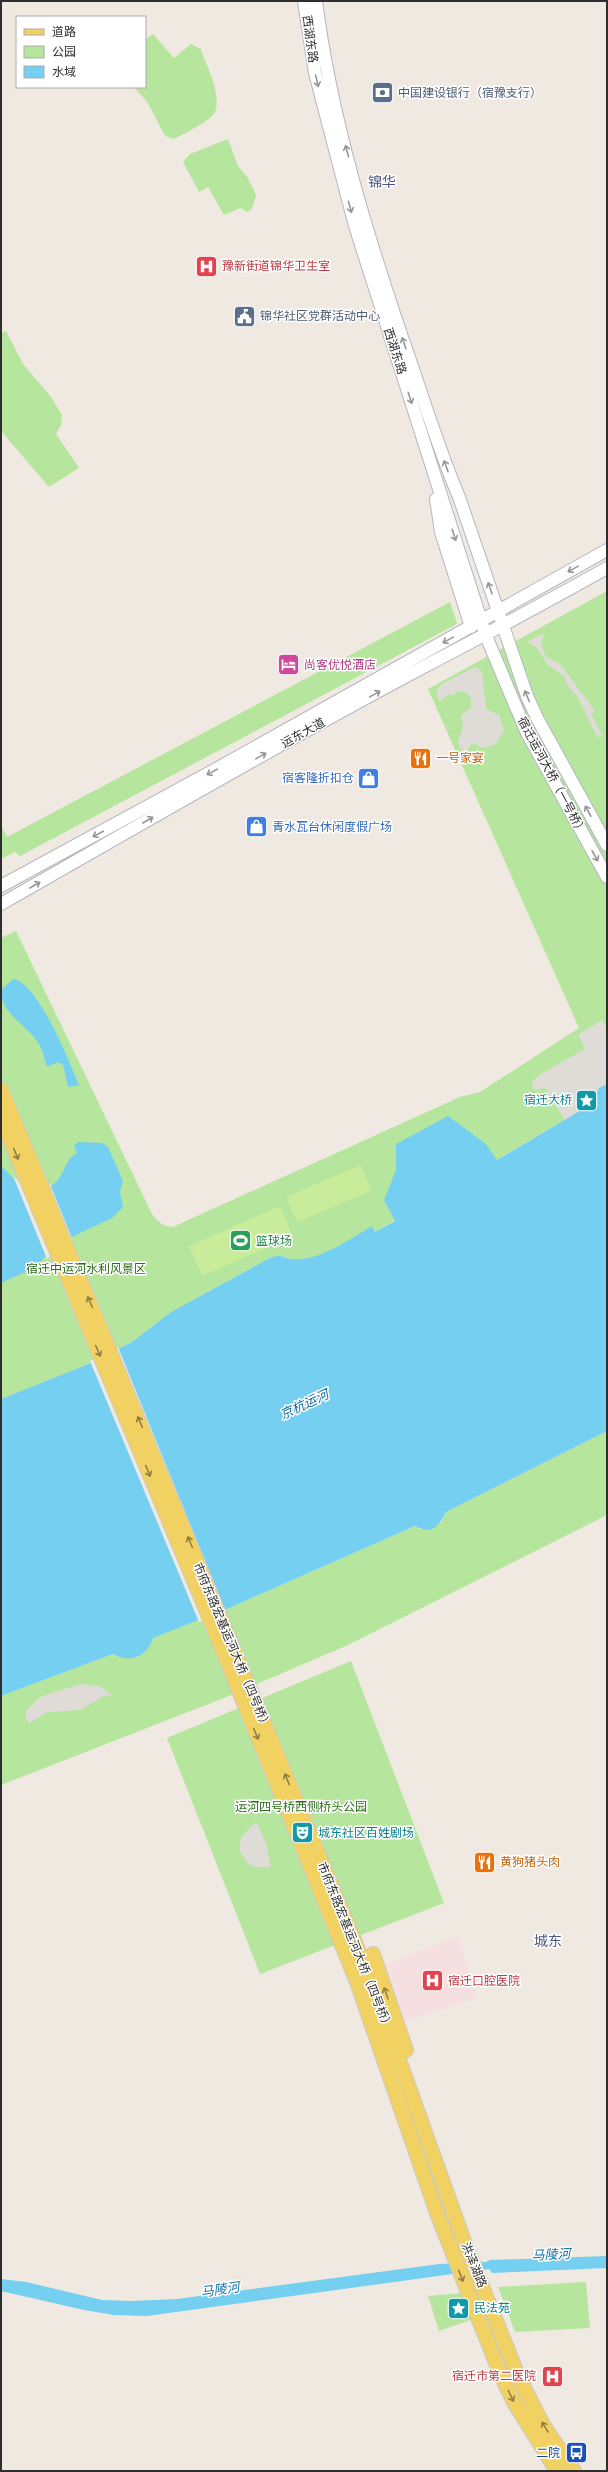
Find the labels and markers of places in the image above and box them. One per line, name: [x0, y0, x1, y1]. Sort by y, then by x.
bank icon: 中国建设银行（宿豫支行）: [369, 80, 395, 106]
place label: 中国建设银行（宿豫支行）: [398, 86, 542, 99]
hospital icon: 豫新街道锦华卫生室: [194, 253, 220, 279]
place label: 豫新街道锦华卫生室: [222, 259, 330, 272]
public building icon: 锦华社区党群活动中心: [231, 303, 257, 329]
place label: 锦华社区党群活动中心: [260, 309, 380, 322]
hotel icon: 尚客优悦酒店: [275, 652, 301, 678]
place label: 尚客优悦酒店: [304, 658, 376, 671]
restaurant icon: 一号家宴: [407, 745, 433, 771]
place label: 一号家宴: [436, 751, 484, 764]
shop icon: 宿客隆折扣仓: [356, 765, 382, 791]
place label: 宿客隆折扣仓: [282, 771, 354, 784]
shop icon: 青水瓦台休闲度假广场: [244, 814, 270, 840]
place label: 青水瓦台休闲度假广场: [272, 820, 392, 833]
place icon: 宿迁大桥: [574, 1087, 600, 1113]
place label: 宿迁大桥: [524, 1093, 572, 1106]
sports icon: 篮球场: [228, 1228, 254, 1254]
place label: 篮球场: [256, 1234, 292, 1247]
theatre icon: 城东社区百姓剧场: [290, 1820, 316, 1846]
place label: 城东社区百姓剧场: [318, 1826, 414, 1839]
restaurant icon: 黄狗猪头肉: [472, 1849, 498, 1875]
place label: 黄狗猪头肉: [500, 1856, 560, 1868]
hospital icon: 宿迁口腔医院: [419, 1968, 445, 1994]
place label: 宿迁口腔医院: [448, 1974, 520, 1987]
place icon: 民法苑: [446, 2295, 472, 2321]
place label: 民法苑: [474, 2302, 510, 2314]
hospital icon: 宿迁市第二医院: [539, 2363, 565, 2389]
place label: 宿迁市第二医院: [452, 2369, 536, 2382]
bus stop icon: 二院: [563, 2440, 589, 2466]
place label: 二院: [536, 2446, 560, 2459]

